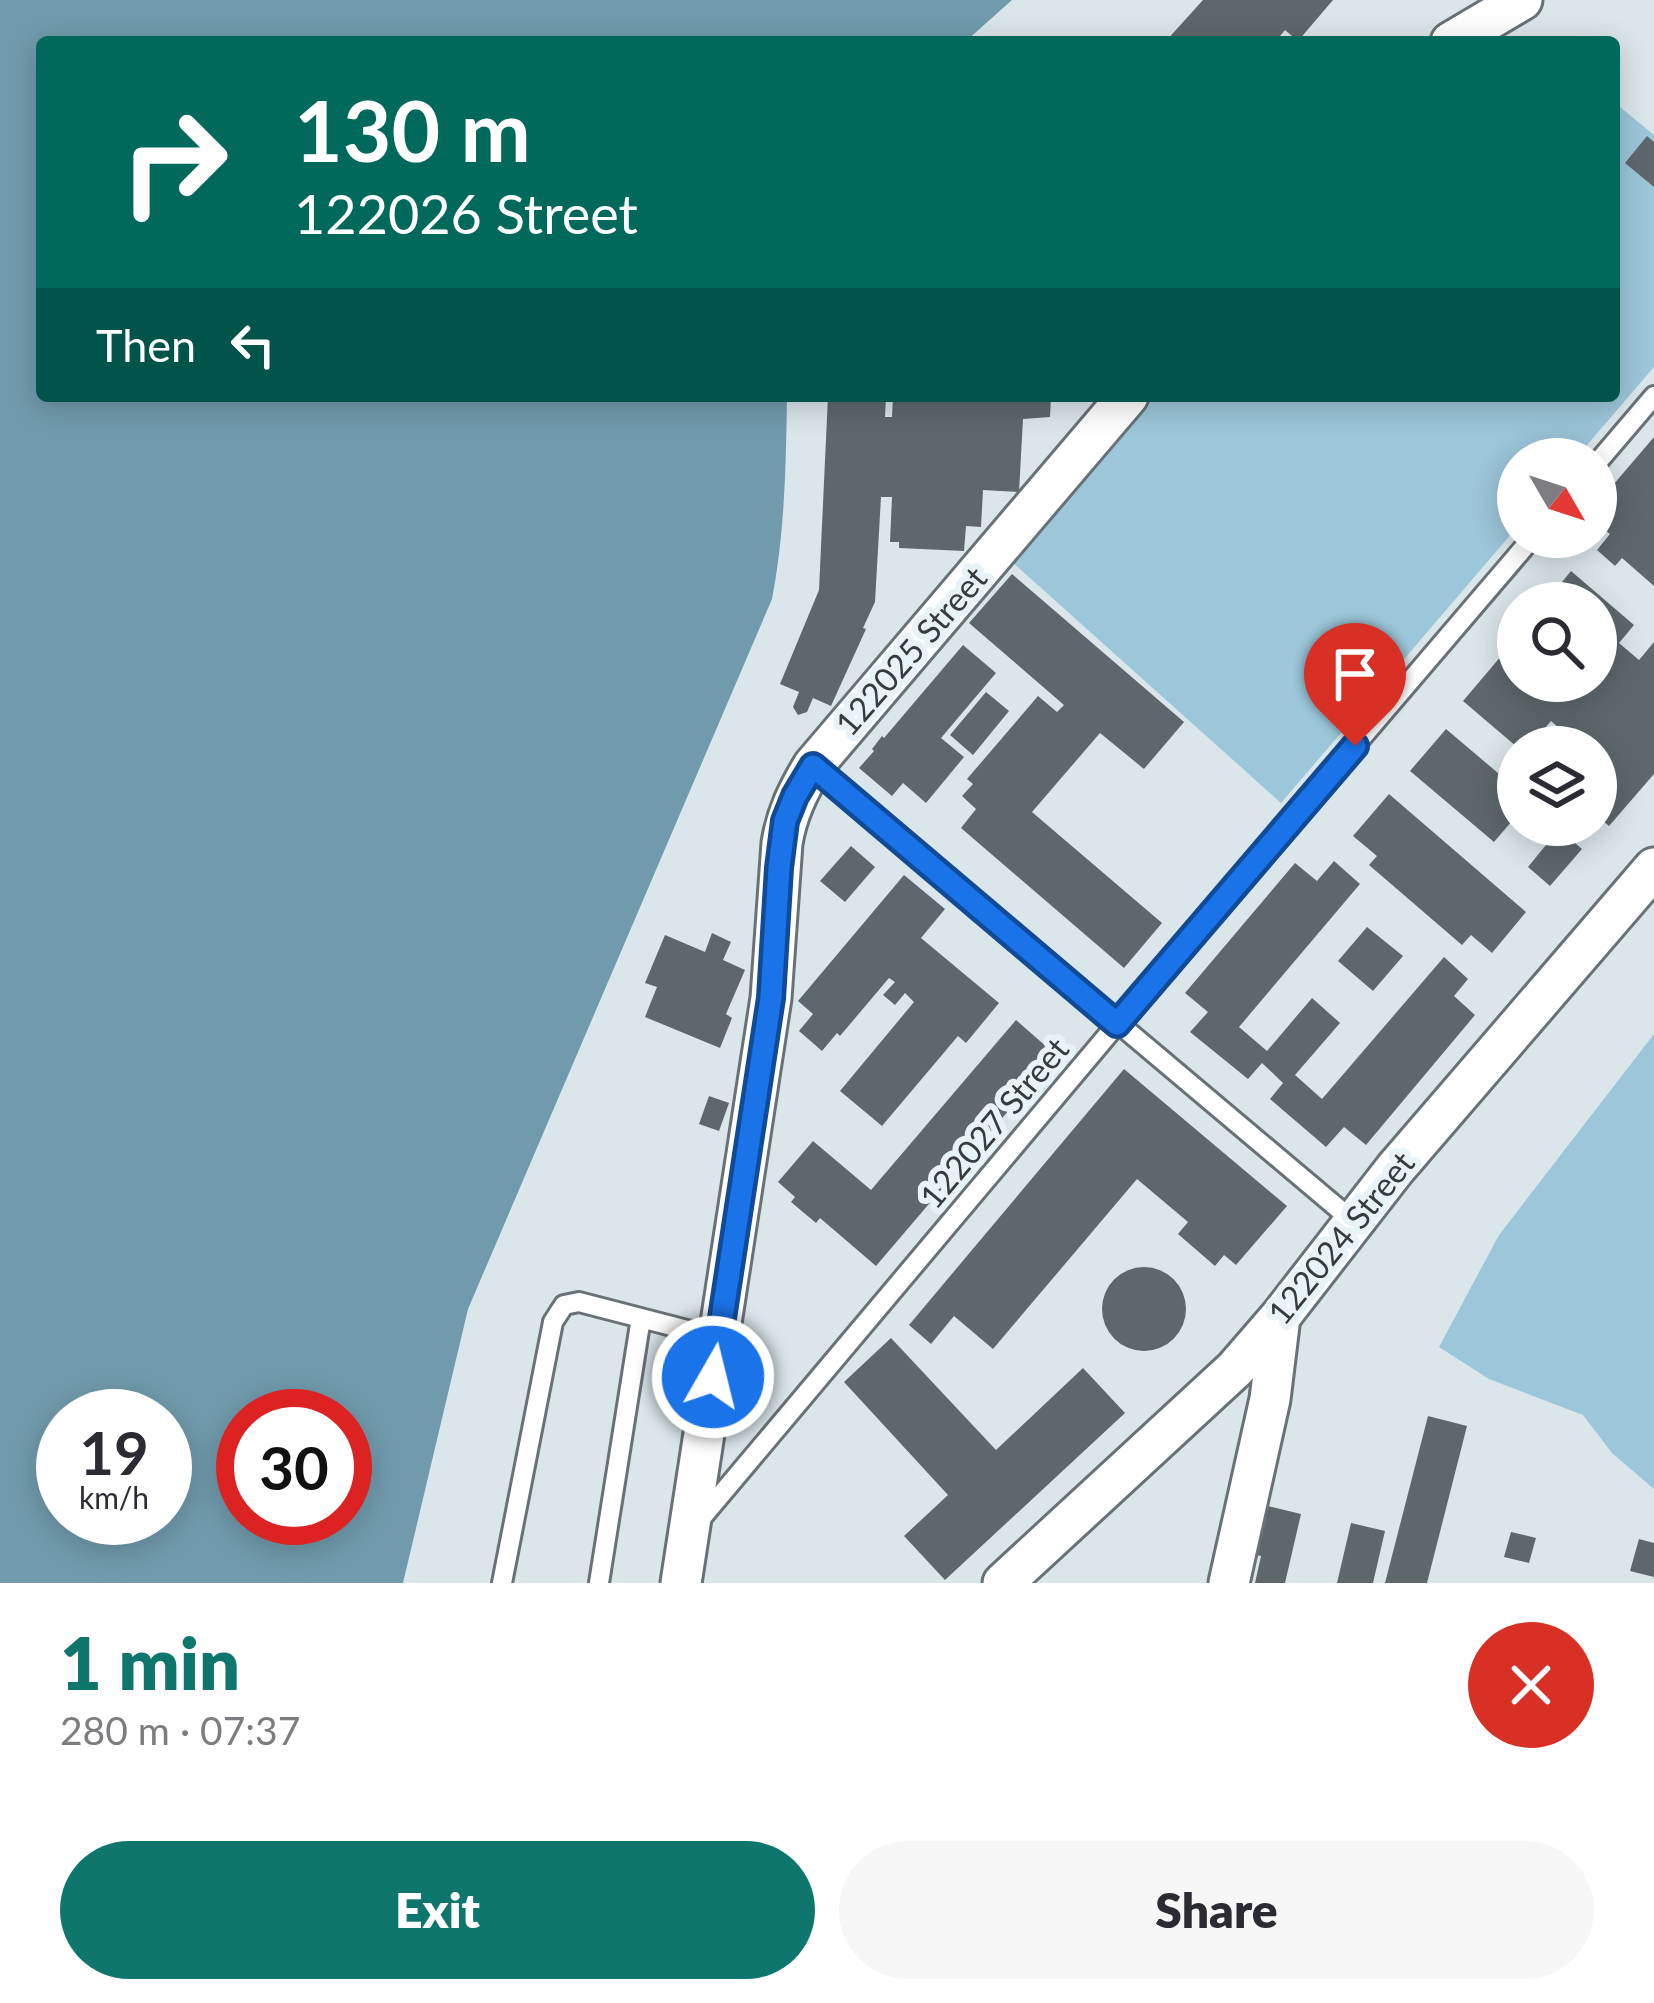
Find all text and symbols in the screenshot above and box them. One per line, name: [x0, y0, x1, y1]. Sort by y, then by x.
text: 130 m: [294, 79, 531, 180]
icon: right: [96, 84, 252, 240]
text: 122026 Street: [294, 181, 638, 246]
icon: left: [220, 312, 286, 378]
text: Then: [96, 318, 196, 372]
north arrow: [1497, 438, 1617, 558]
map controls: [1497, 438, 1617, 846]
street label: 122025 Street: [826, 558, 994, 743]
button: search: [1497, 582, 1617, 702]
pin: [1304, 623, 1406, 746]
icon: arrive: [1322, 641, 1388, 707]
button: layers: [1497, 726, 1617, 846]
street label: 122027 Street: [910, 1029, 1076, 1216]
street label: 122024 Street: [1259, 1143, 1422, 1332]
position arrow: [650, 1314, 776, 1440]
speed limit sign: 30: [216, 1389, 372, 1545]
text: 19: [79, 1416, 149, 1488]
text: km/h: [79, 1479, 149, 1515]
text: 1 min: [60, 1619, 240, 1705]
button: close: [1468, 1622, 1594, 1748]
text: 280 m · 07:37: [60, 1707, 300, 1753]
button: Exit: [60, 1841, 815, 1979]
button: Share: [839, 1841, 1594, 1979]

